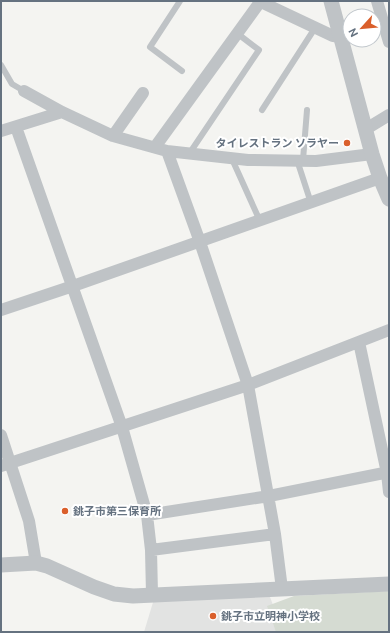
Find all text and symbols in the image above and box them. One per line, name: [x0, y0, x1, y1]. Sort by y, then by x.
north arrow: [342, 8, 382, 48]
text: N: [346, 26, 360, 39]
place label: タイレストラン ソラヤー: [215, 137, 339, 149]
marker: タイレストラン ソラヤー: [342, 138, 352, 148]
place label: 銚子市第三保育所: [73, 505, 161, 517]
marker: 銚子市第三保育所: [60, 506, 70, 516]
place label: 銚子市立明神小学校: [221, 610, 320, 622]
marker: 銚子市立明神小学校: [208, 611, 218, 621]

